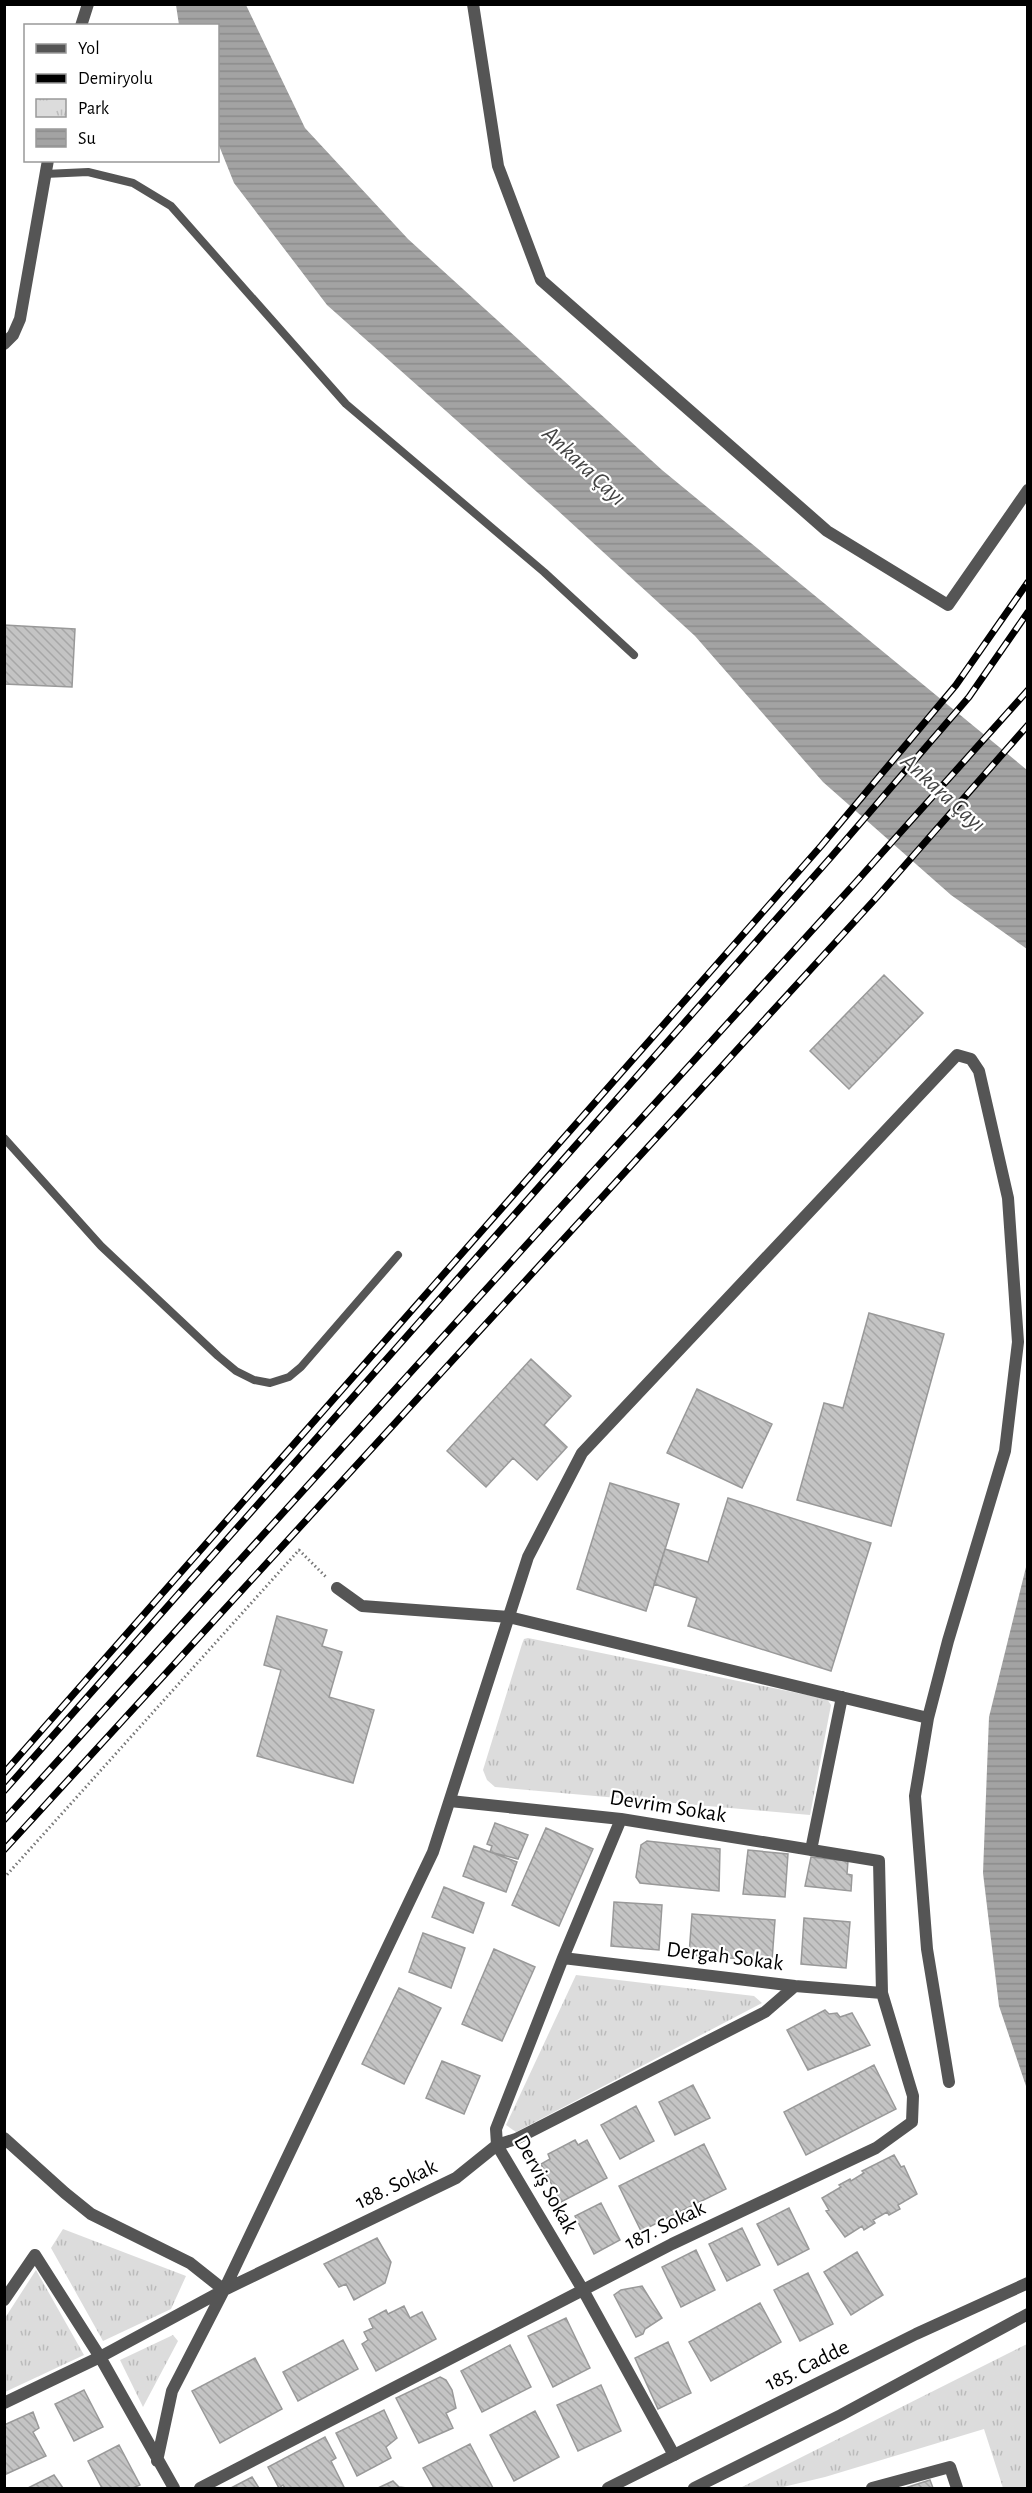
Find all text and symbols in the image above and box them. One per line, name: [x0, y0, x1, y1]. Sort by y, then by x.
legend: [24, 24, 219, 162]
text: Yol: [78, 40, 100, 58]
text: Demiryolu: [78, 70, 153, 88]
text: Park: [78, 100, 110, 118]
text: Su: [78, 130, 96, 148]
water label: Ankara Çayı: [537, 421, 630, 510]
water label: Ankara Çayı: [895, 749, 990, 837]
street label: Devrim Sokak: [608, 1786, 728, 1826]
street label: Dergah Sokak: [665, 1938, 785, 1974]
street label: Derviş Sokak: [510, 2131, 582, 2237]
street label: 188. Sokak: [352, 2155, 440, 2213]
street label: 187. Sokak: [621, 2196, 709, 2254]
street label: 185. Cadde: [762, 2335, 852, 2395]

